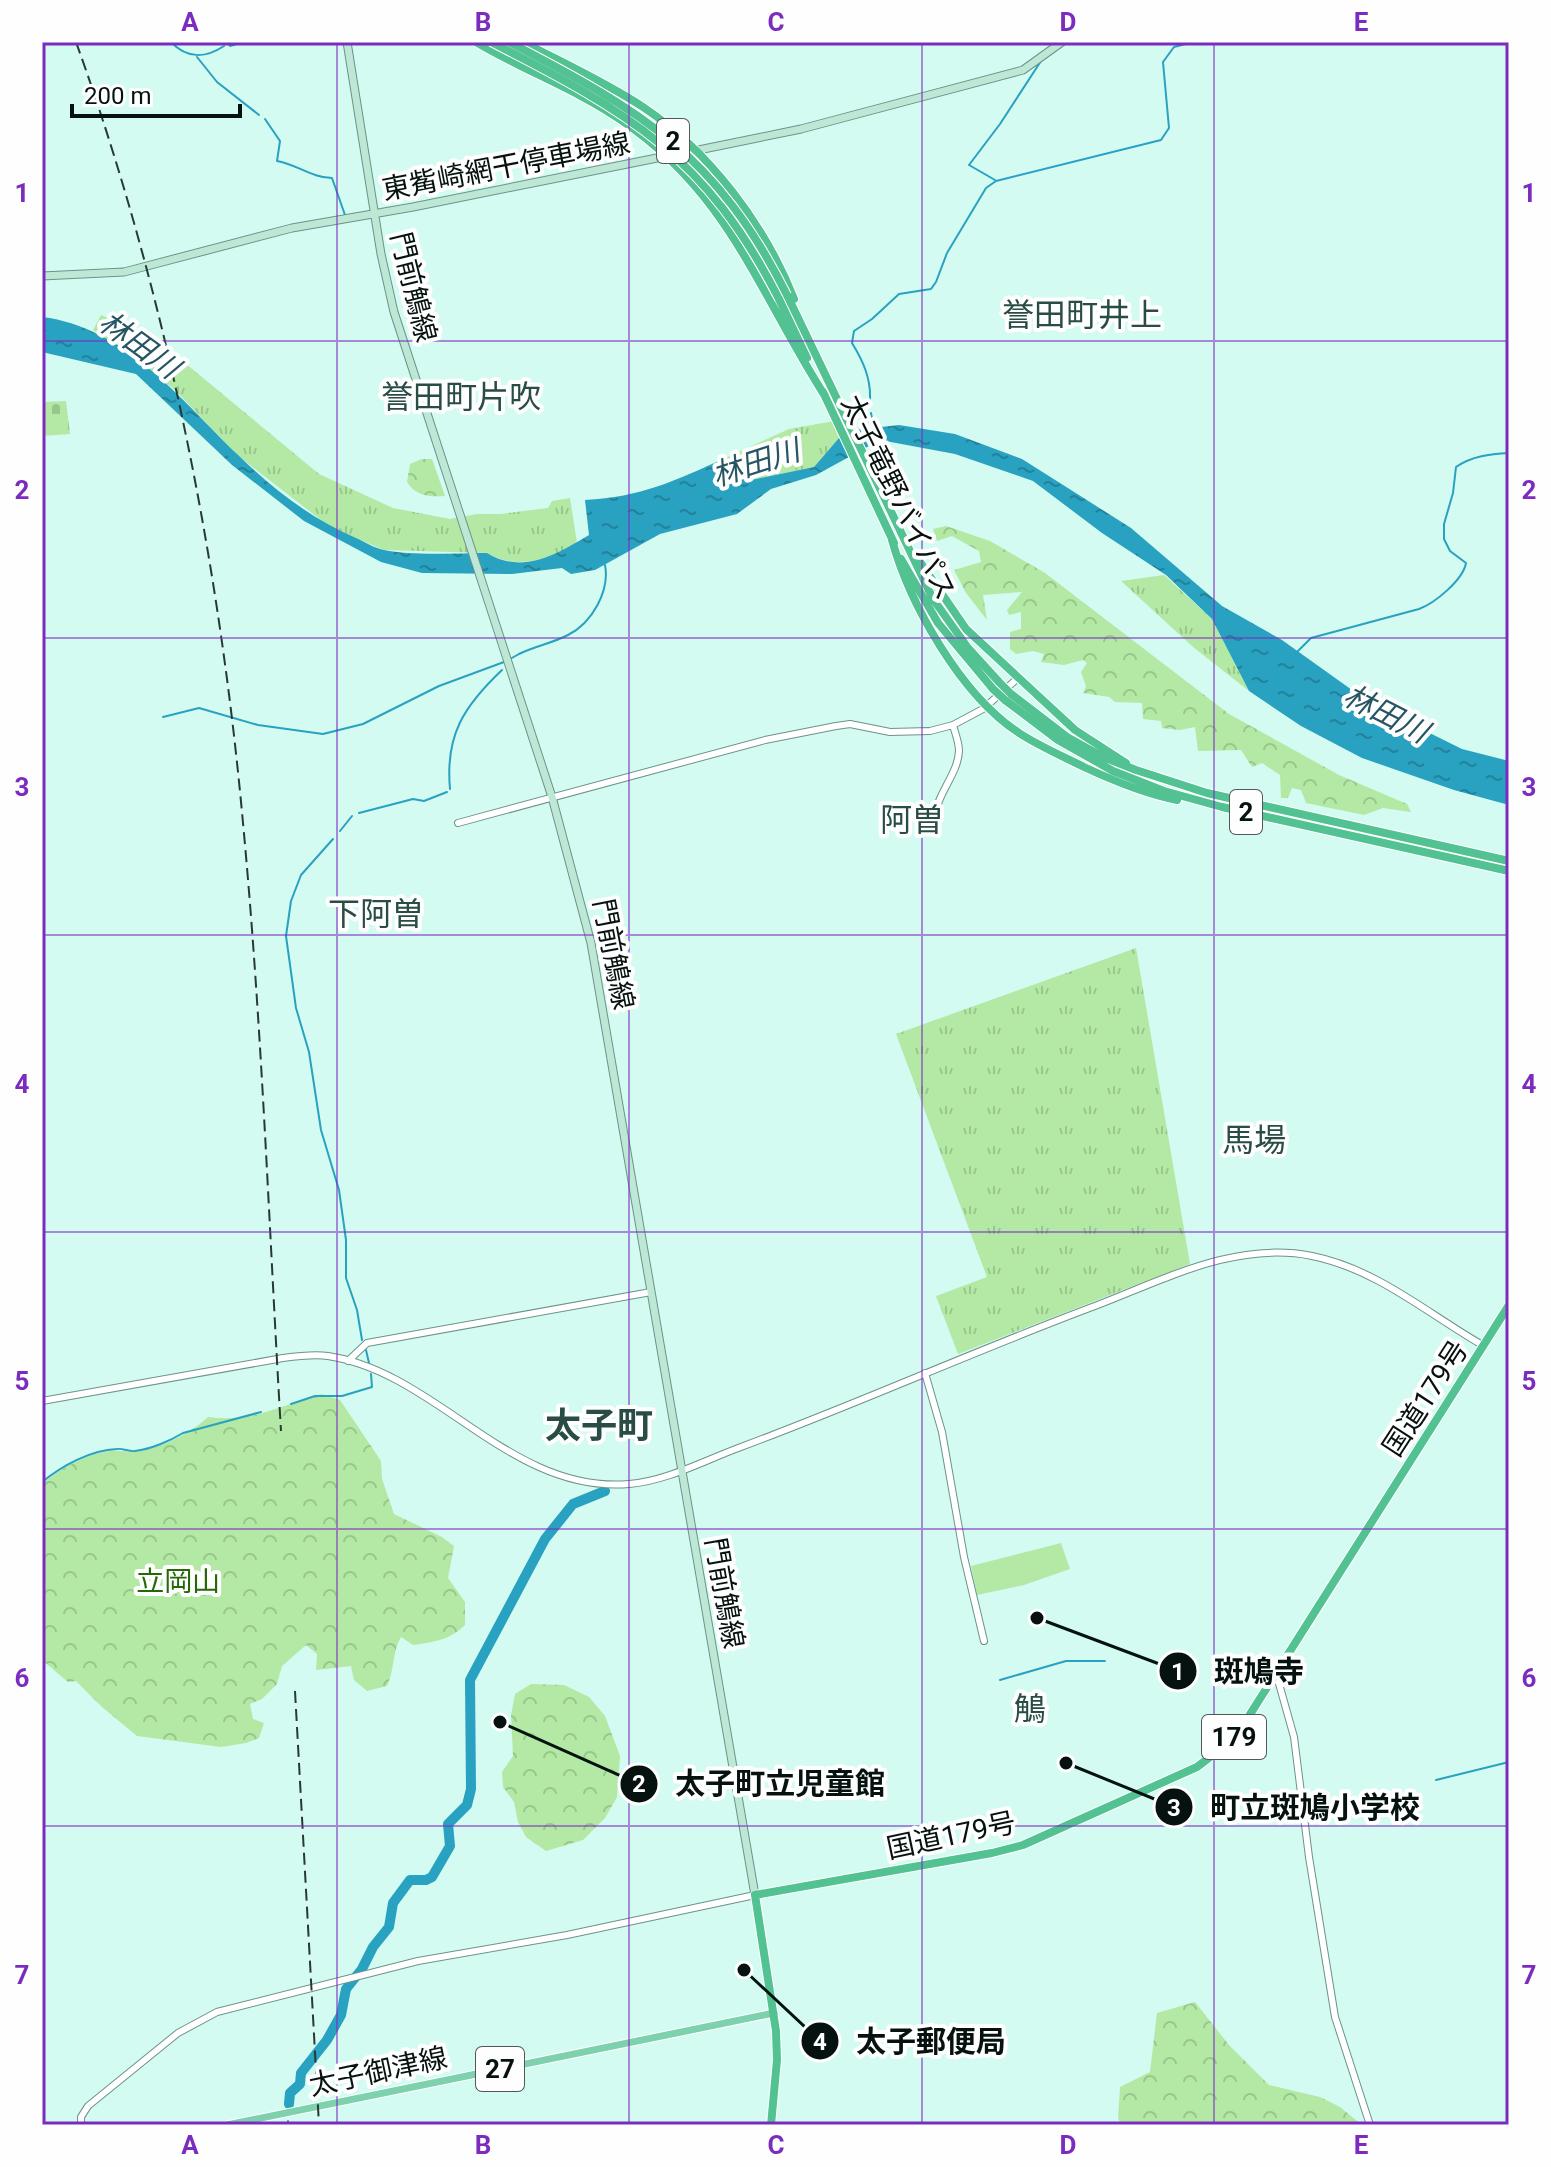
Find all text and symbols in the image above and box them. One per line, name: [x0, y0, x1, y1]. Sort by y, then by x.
text: A: [181, 7, 199, 37]
text: B: [475, 7, 491, 37]
text: C: [767, 7, 785, 37]
text: D: [1060, 7, 1076, 37]
text: E: [1354, 7, 1369, 37]
scale bar: [72, 68, 240, 118]
text: 200 m: [84, 82, 151, 110]
road number: 2: [657, 119, 689, 163]
street label: 東觜崎網干停車場線: [379, 126, 633, 207]
text: 1: [15, 178, 29, 208]
text: 1: [1522, 178, 1536, 208]
street label: 門前鵤線: [384, 229, 443, 345]
district label: 誉田町井上: [1002, 296, 1162, 334]
water label: 林田川: [93, 304, 188, 387]
district label: 誉田町片吹: [381, 378, 541, 416]
street label: 太子竜野バイパス: [835, 390, 962, 605]
water label: 林田川: [708, 431, 807, 493]
text: 2: [15, 475, 29, 505]
text: 2: [1522, 475, 1536, 505]
water label: 林田川: [1338, 678, 1437, 751]
text: 3: [15, 772, 29, 802]
text: 3: [1522, 772, 1536, 802]
road number: 2: [1230, 790, 1262, 834]
district label: 阿曽: [880, 801, 944, 839]
district label: 下阿曽: [328, 895, 424, 933]
street label: 門前鵤線: [587, 896, 640, 1012]
text: 4: [15, 1069, 30, 1099]
text: 4: [1522, 1069, 1537, 1099]
district label: 馬場: [1222, 1121, 1286, 1159]
street label: 国道179号: [1376, 1334, 1475, 1462]
text: 5: [15, 1366, 29, 1396]
text: 5: [1522, 1366, 1536, 1396]
district label: 太子町: [545, 1405, 653, 1447]
street label: 門前鵤線: [699, 1535, 750, 1651]
park label: 立岡山: [136, 1565, 220, 1598]
callout: 斑鳩寺: [1158, 1644, 1320, 1698]
text: 斑鳩寺: [1214, 1654, 1304, 1689]
text: 1: [1171, 1658, 1185, 1686]
text: 6: [15, 1663, 30, 1693]
text: 6: [1522, 1663, 1537, 1693]
district label: 鵤: [1014, 1690, 1046, 1728]
road number: 179: [1202, 1715, 1266, 1759]
callout: 太子町立児童館: [619, 1757, 901, 1811]
text: 太子町立児童館: [675, 1766, 885, 1801]
text: 2: [632, 1770, 646, 1798]
callout: 町立斑鳩小学校: [1154, 1780, 1436, 1834]
text: 町立斑鳩小学校: [1210, 1790, 1420, 1825]
text: 3: [1167, 1794, 1181, 1822]
street label: 国道179号: [883, 1806, 1019, 1865]
text: 7: [15, 1960, 29, 1990]
text: 7: [1522, 1960, 1536, 1990]
callout: 太子郵便局: [800, 2014, 1022, 2068]
text: 太子郵便局: [856, 2024, 1006, 2059]
text: 4: [813, 2028, 827, 2056]
street label: 太子御津線: [306, 2041, 450, 2102]
road number: 27: [476, 2047, 524, 2091]
text: A: [181, 2130, 199, 2160]
text: B: [475, 2130, 491, 2160]
text: C: [767, 2130, 785, 2160]
text: D: [1060, 2130, 1076, 2160]
text: E: [1354, 2130, 1369, 2160]

